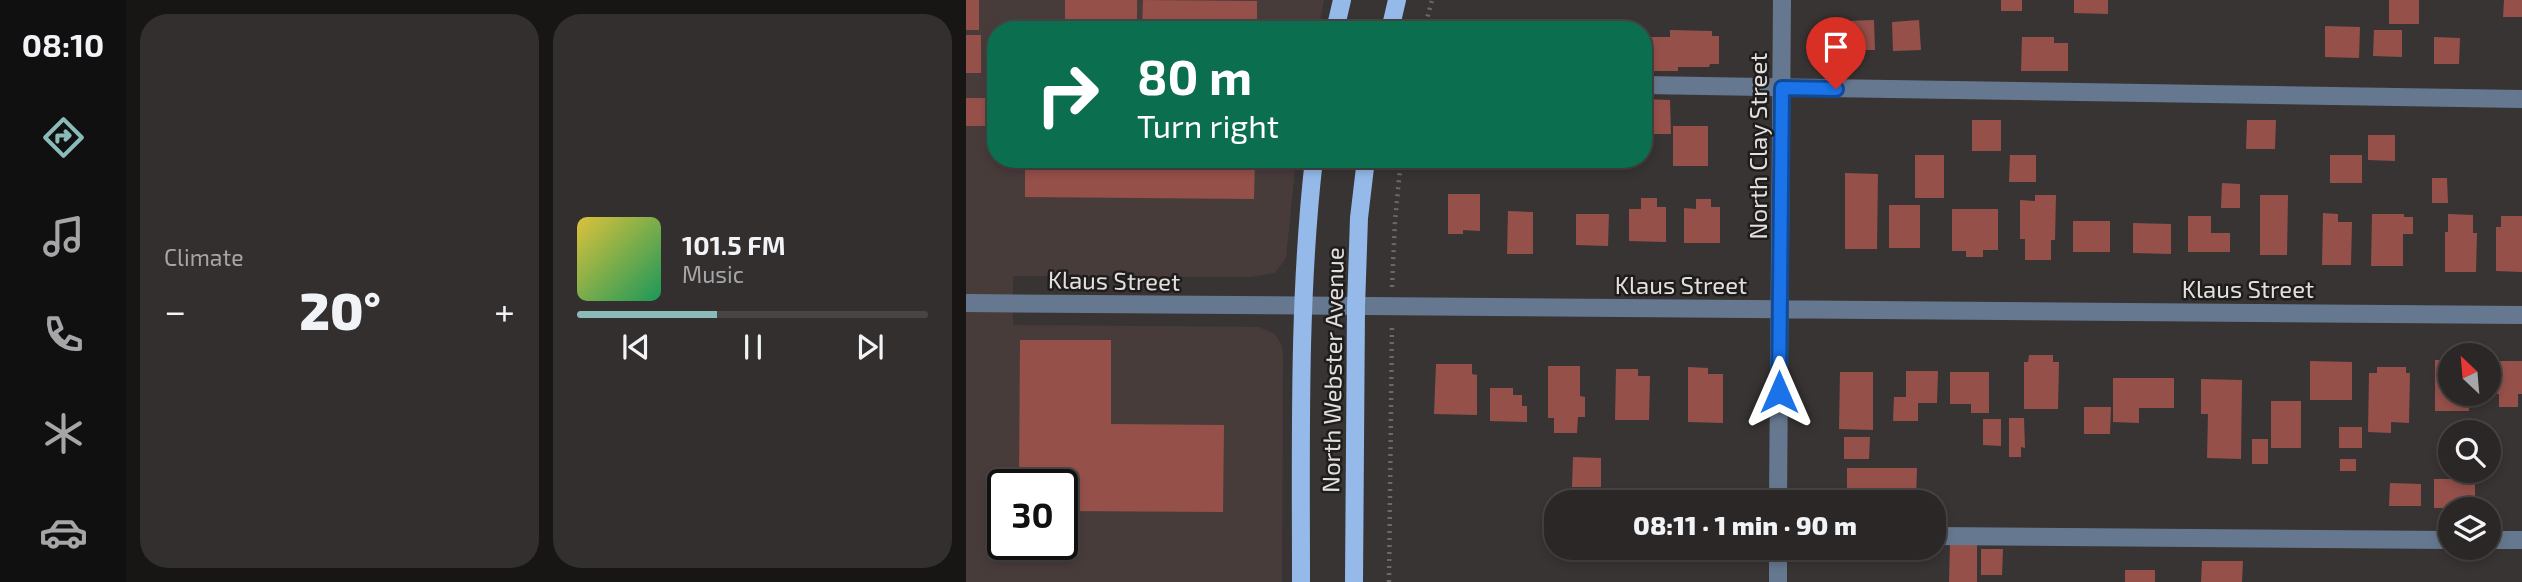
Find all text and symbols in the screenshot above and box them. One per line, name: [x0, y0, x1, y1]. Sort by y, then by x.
pin: [1806, 17, 1866, 89]
text: 08:10: [22, 25, 104, 63]
icon: arrive: [1817, 28, 1855, 66]
text: 80 m: [1137, 46, 1252, 105]
icon: right: [1022, 49, 1113, 140]
street label: North Clay Street: [1743, 53, 1772, 239]
text: Turn right: [1137, 106, 1279, 144]
icon: directions: [39, 113, 88, 162]
icon: music: [39, 212, 88, 261]
text: 101.5 FM: [682, 229, 785, 260]
text: Climate: [164, 243, 244, 271]
street label: North Webster Avenue: [1315, 247, 1349, 493]
text: Music: [682, 260, 744, 288]
street label: Klaus Street: [1048, 264, 1180, 296]
street label: Klaus Street: [1615, 270, 1747, 299]
street label: Klaus Street: [2182, 274, 2314, 303]
text: 20°: [299, 278, 381, 340]
text: −: [164, 287, 186, 333]
text: +: [494, 287, 515, 333]
icon: phone: [39, 310, 88, 359]
icon: previous: [617, 328, 655, 366]
icon: pause: [734, 328, 772, 366]
icon: next: [851, 328, 889, 366]
north arrow: [2438, 343, 2501, 406]
map controls: [2438, 343, 2501, 560]
position arrow: [1742, 355, 1816, 429]
icon: climate: [39, 409, 88, 458]
button: search: [2438, 420, 2501, 483]
speed limit sign: 30: [987, 469, 1078, 560]
button: layers: [2438, 497, 2501, 560]
icon: car: [39, 508, 88, 557]
text: 08:11 · 1 min · 90 m: [1633, 509, 1857, 540]

